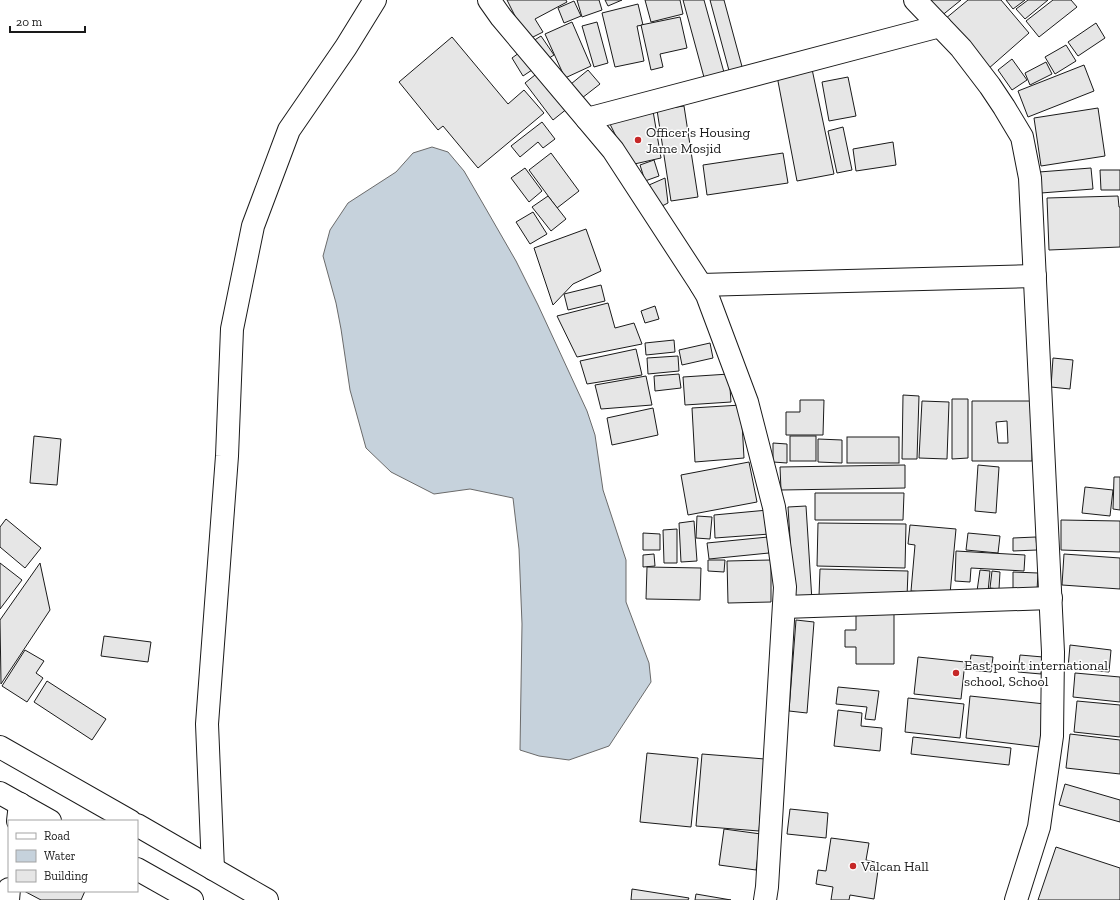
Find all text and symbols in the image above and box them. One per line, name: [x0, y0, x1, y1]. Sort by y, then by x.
scale bar: [10, 8, 85, 34]
text: 20 m: [16, 15, 43, 29]
place label: Officer's Housing Jame Mosjid: [646, 124, 751, 157]
marker: Officer's Housing Jame Mosjid: [633, 135, 643, 145]
place label: East point international school, School: [964, 657, 1108, 690]
marker: East point international school, School: [951, 668, 961, 678]
legend: [8, 820, 138, 892]
text: Road: [44, 829, 70, 843]
text: Water: [44, 849, 76, 863]
place label: Valcan Hall: [860, 858, 929, 875]
marker: Valcan Hall: [848, 861, 858, 871]
text: Building: [44, 869, 88, 883]

